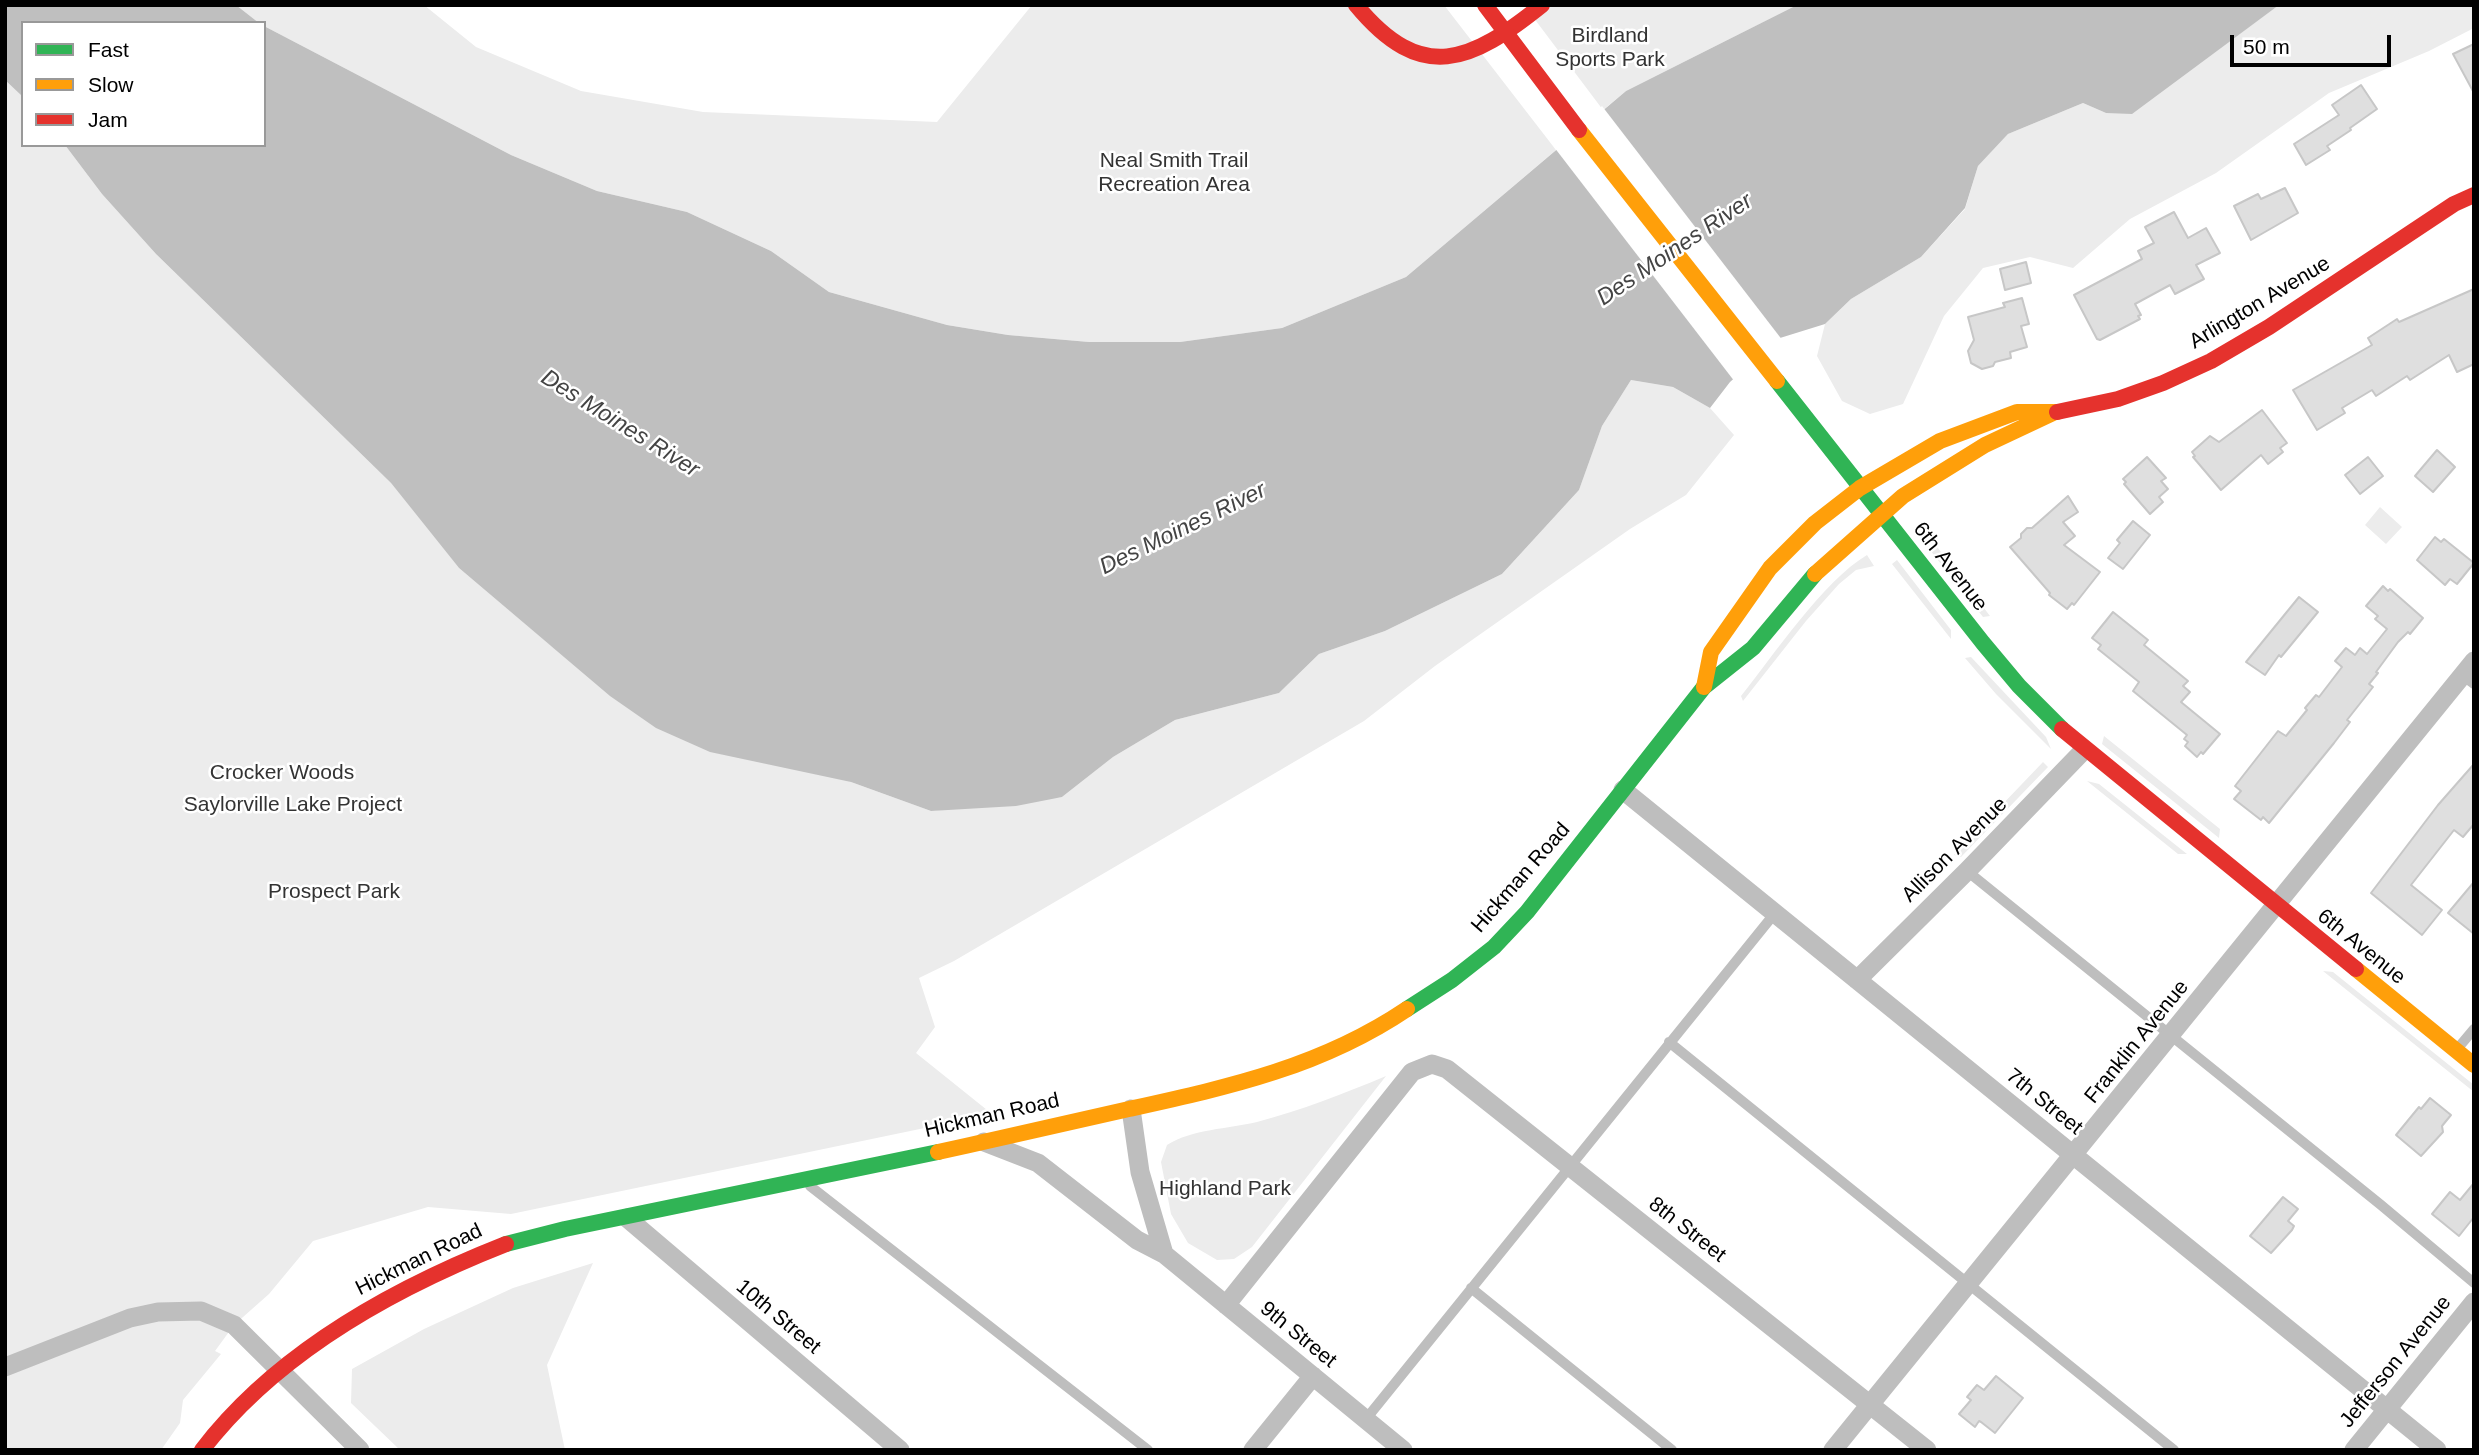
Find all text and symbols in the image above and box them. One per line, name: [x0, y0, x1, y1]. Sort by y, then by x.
legend: [21, 21, 266, 147]
scale bar: [2234, 21, 2395, 65]
park label: Birdland Sports Park: [1555, 23, 1665, 73]
text: 50 m: [2243, 35, 2290, 58]
text: Fast: [88, 38, 129, 61]
text: Slow: [88, 73, 134, 96]
text: Jam: [88, 108, 128, 131]
park label: Neal Smith Trail Recreation Area: [1098, 148, 1250, 198]
water label: Des Moines River: [1592, 188, 1758, 312]
street label: Arlington Avenue: [2185, 251, 2335, 355]
water label: Des Moines River: [536, 364, 704, 484]
water label: Des Moines River: [1095, 477, 1271, 581]
street label: 6th Avenue: [1907, 518, 1993, 616]
park label: Crocker Woods: [210, 760, 354, 786]
park label: Saylorville Lake Project: [184, 792, 402, 818]
street label: Allison Avenue: [1897, 792, 2013, 908]
street label: Hickman Road: [1466, 818, 1576, 938]
park label: Prospect Park: [268, 879, 400, 905]
street label: 6th Avenue: [2312, 904, 2410, 990]
street label: Franklin Avenue: [2080, 975, 2194, 1109]
street label: 7th Street: [2001, 1064, 2087, 1140]
street label: Hickman Road: [922, 1088, 1062, 1144]
park label: Highland Park: [1159, 1176, 1291, 1202]
street label: 8th Street: [1643, 1192, 1731, 1268]
street label: Hickman Road: [352, 1218, 486, 1302]
street label: 10th Street: [731, 1274, 825, 1360]
street label: Jefferson Avenue: [2335, 1291, 2457, 1433]
street label: 9th Street: [1255, 1297, 1341, 1373]

